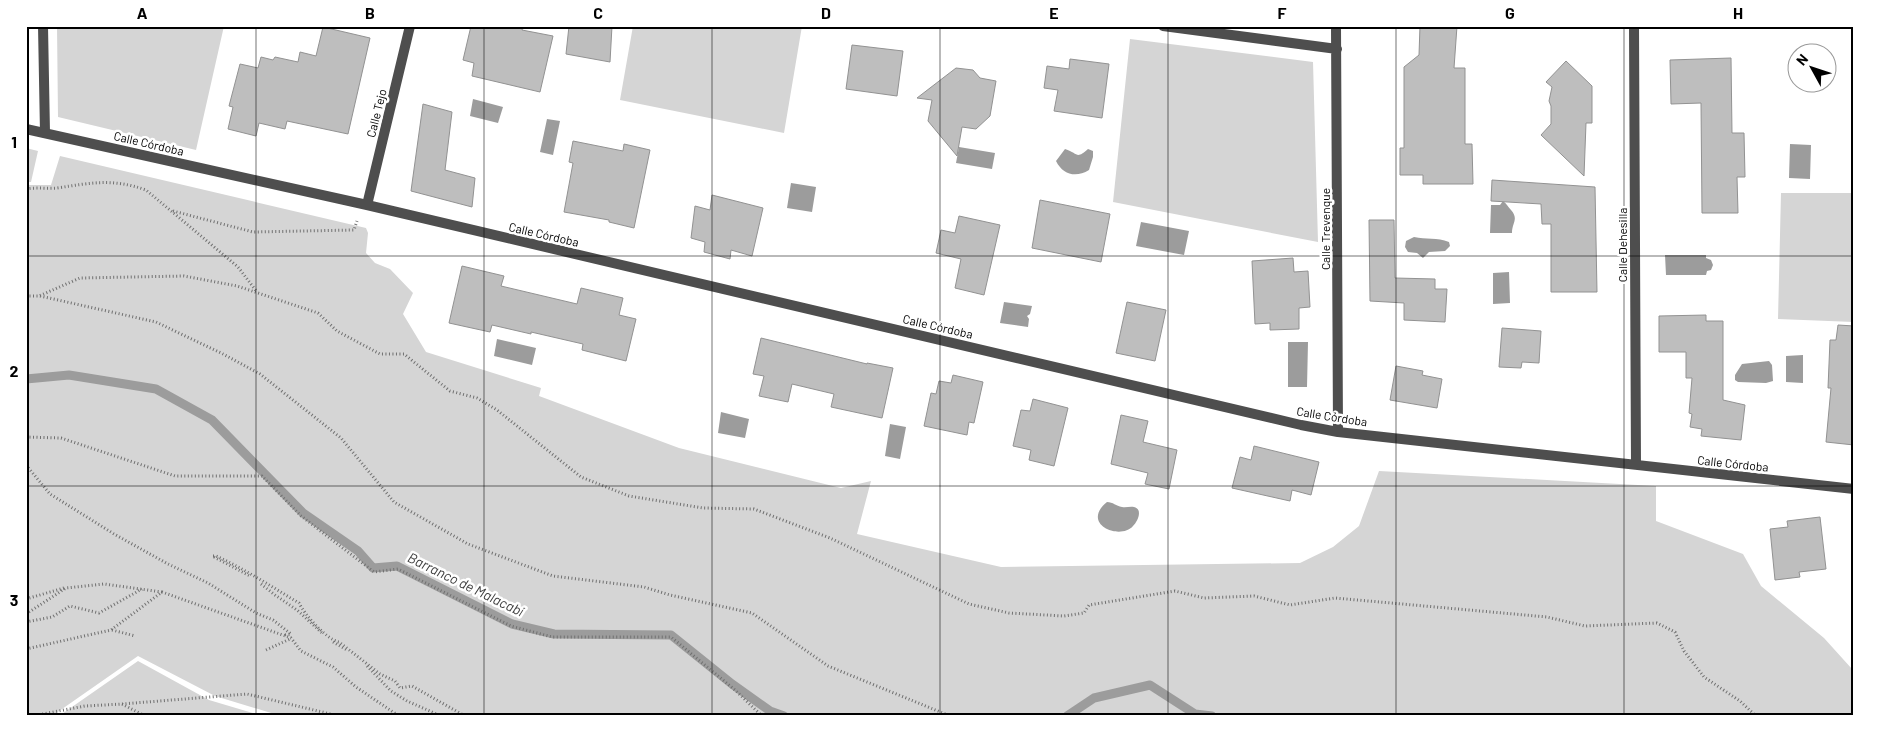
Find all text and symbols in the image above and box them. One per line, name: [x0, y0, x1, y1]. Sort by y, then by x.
text: A: [137, 3, 148, 22]
text: B: [365, 3, 375, 22]
text: C: [593, 3, 603, 22]
text: D: [821, 3, 831, 22]
text: E: [1049, 3, 1059, 22]
text: F: [1278, 3, 1287, 22]
text: G: [1505, 3, 1515, 22]
text: H: [1733, 3, 1743, 22]
north arrow: [1788, 42, 1838, 92]
text: N: [1792, 50, 1811, 68]
street label: Calle Tejo: [363, 87, 389, 139]
street label: Calle Córdoba: [113, 128, 185, 158]
text: 1: [11, 132, 17, 151]
street label: Calle Trevenque: [1318, 188, 1332, 270]
street label: Calle Dehesilla: [1615, 208, 1629, 282]
street label: Calle Córdoba: [508, 219, 580, 249]
street label: Calle Córdoba: [902, 311, 974, 341]
text: 2: [10, 361, 19, 380]
street label: Calle Córdoba: [1296, 403, 1368, 429]
street label: Calle Córdoba: [1697, 452, 1769, 474]
water label: Barranco de Malacabí: [405, 549, 528, 620]
text: 3: [10, 590, 18, 609]

